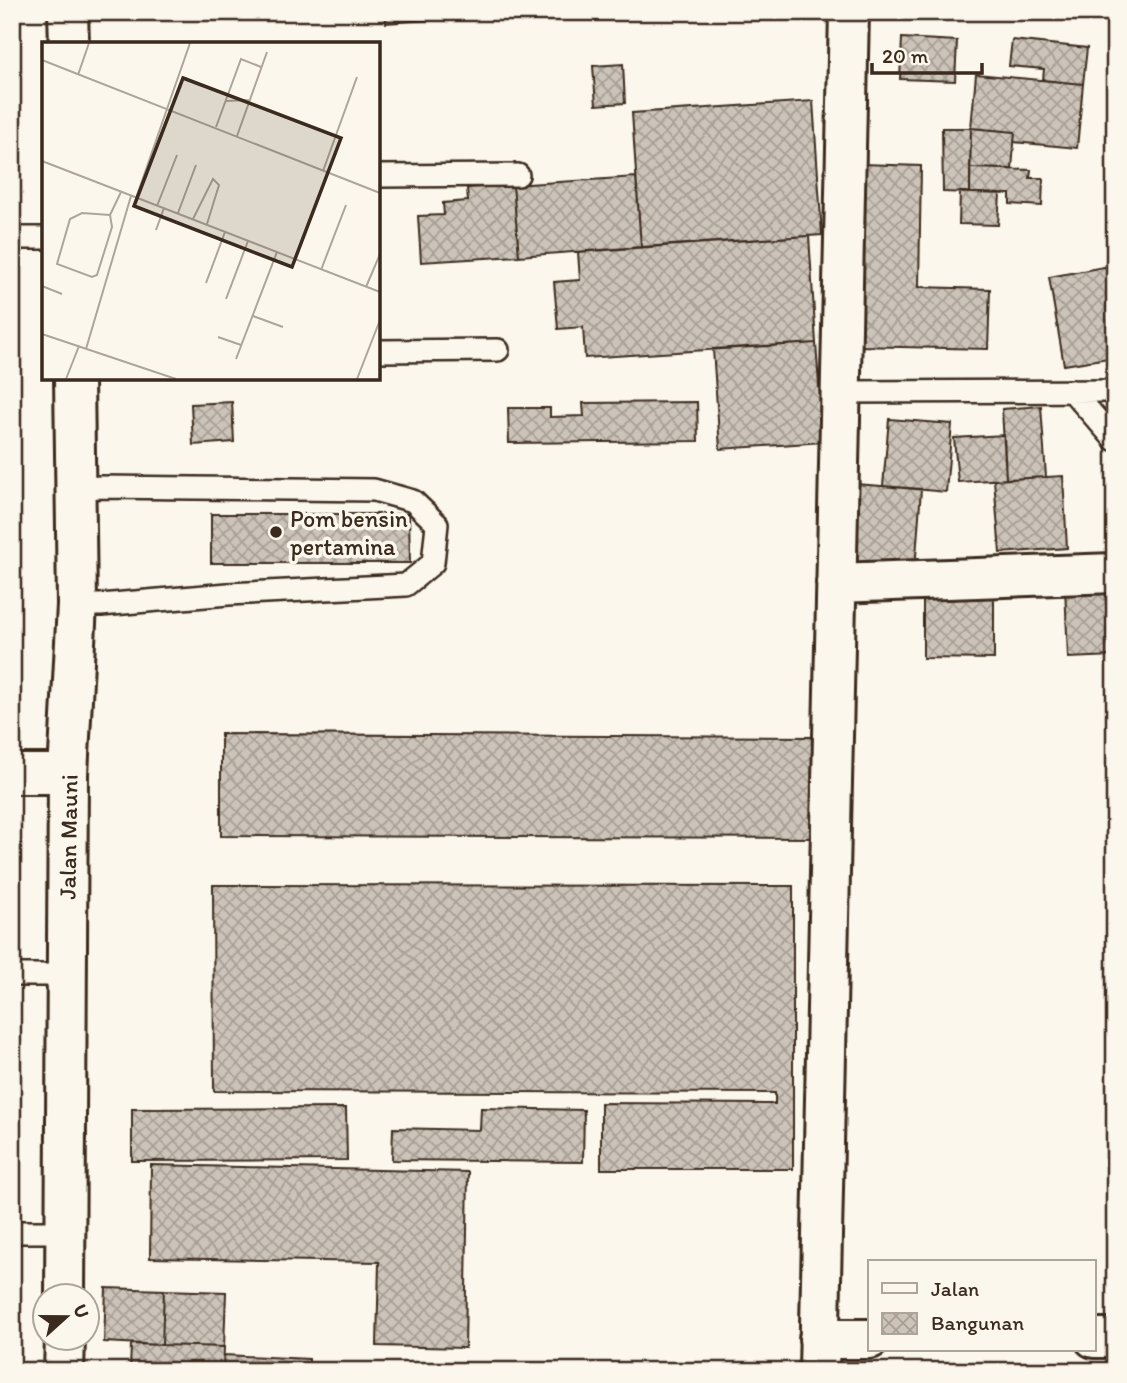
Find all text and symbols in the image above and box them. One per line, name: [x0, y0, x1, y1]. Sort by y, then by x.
scale bar: [872, 32, 982, 76]
inset map: [42, 42, 380, 380]
text: 20 m: [882, 43, 929, 68]
place label: Pom bensin pertamina: [290, 504, 408, 561]
marker: Pom bensin pertamina: [268, 524, 284, 540]
street label: Jalan Mauni: [52, 774, 84, 900]
legend: [868, 1260, 1096, 1352]
text: Jalan: [931, 1276, 979, 1301]
north arrow: [32, 1282, 102, 1352]
text: U: [68, 1301, 94, 1321]
text: Bangunan: [931, 1310, 1024, 1335]

